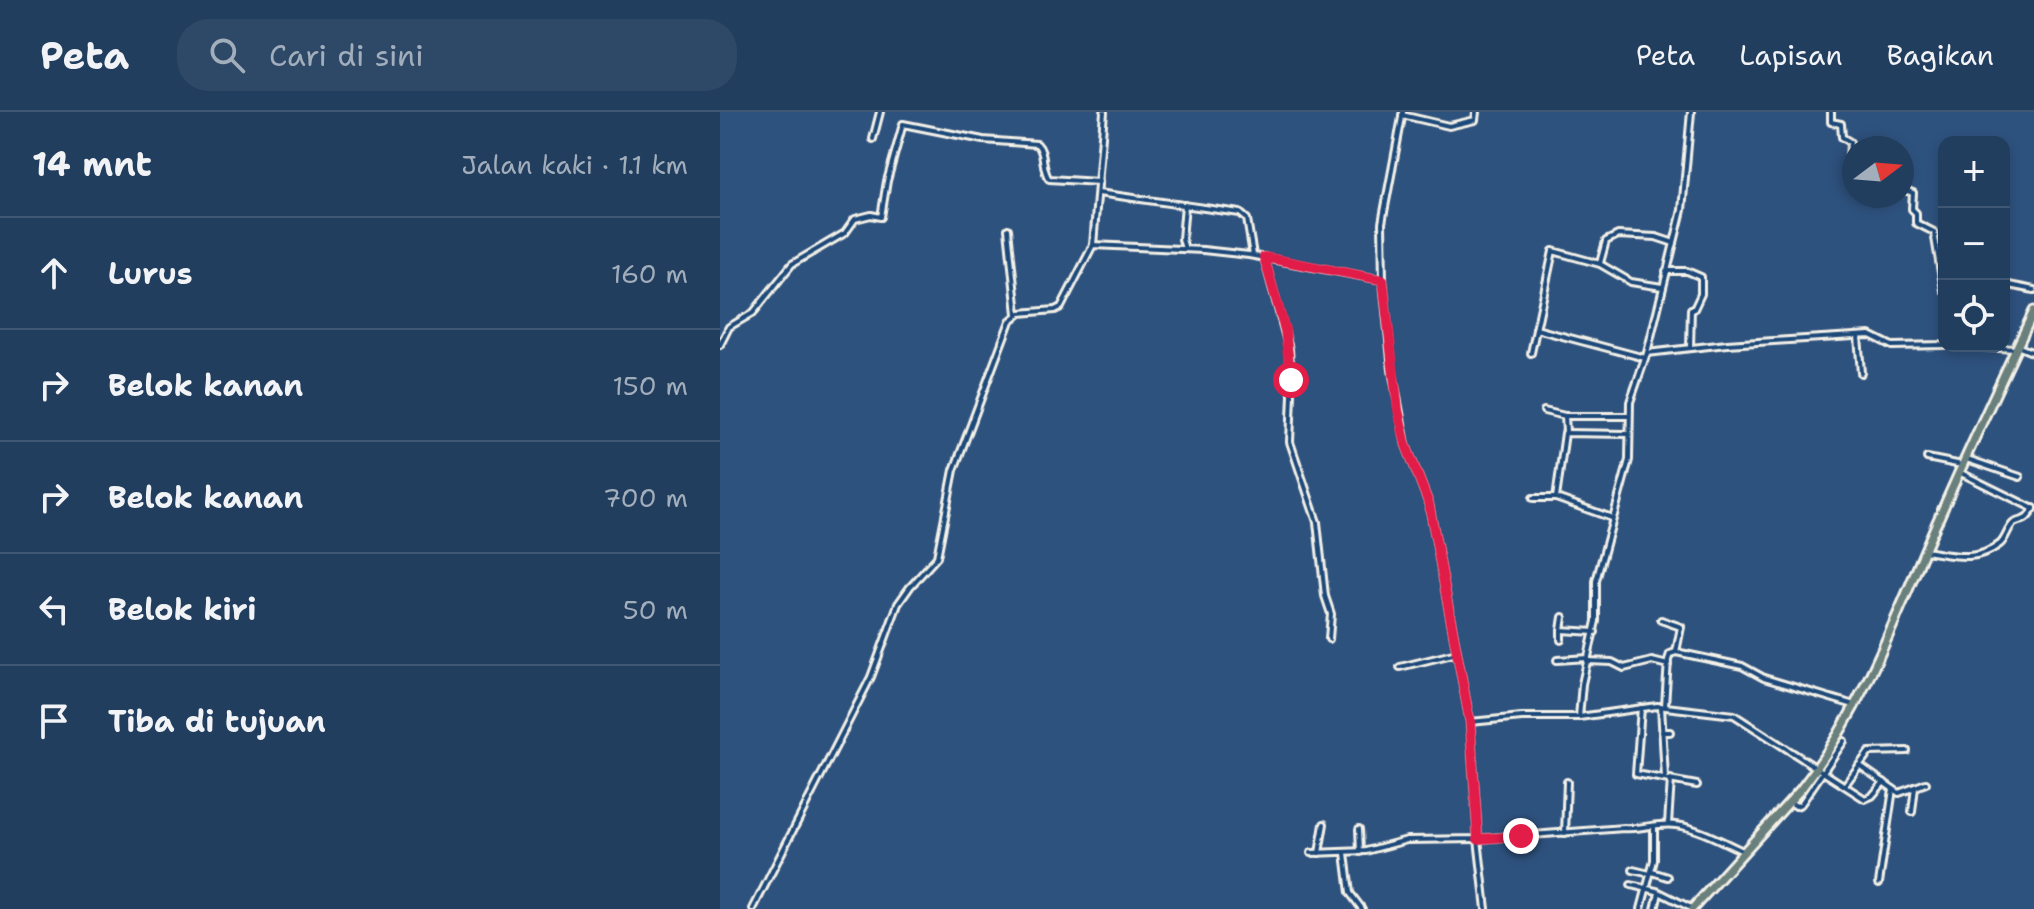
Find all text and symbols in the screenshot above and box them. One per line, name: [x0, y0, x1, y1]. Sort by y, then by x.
search box: [177, 19, 737, 91]
text: Peta: [40, 30, 129, 81]
icon: search: [205, 33, 249, 77]
text: Cari di sini: [269, 35, 424, 76]
text: Peta: [1636, 36, 1695, 74]
text: Lapisan: [1739, 36, 1843, 74]
text: Bagikan: [1887, 36, 1994, 74]
north arrow: [1842, 136, 1914, 208]
map controls: [1938, 136, 2010, 352]
button: +: [1938, 136, 2010, 208]
text: 14 mnt: [32, 141, 152, 187]
text: Jalan kaki · 1.1 km: [461, 147, 688, 182]
button: −: [1938, 208, 2010, 280]
icon: ahead: [32, 251, 76, 295]
text: Lurus: [108, 253, 193, 294]
text: 160 m: [611, 256, 688, 291]
button: locate: [1938, 280, 2010, 352]
route start: [1273, 362, 1309, 398]
icon: right: [32, 363, 76, 407]
text: Belok kanan: [108, 365, 303, 406]
text: 150 m: [612, 368, 688, 403]
icon: right: [32, 475, 76, 519]
text: Belok kanan: [108, 477, 303, 518]
text: 700 m: [603, 480, 688, 515]
icon: left: [32, 587, 76, 631]
text: Belok kiri: [108, 589, 256, 630]
text: 50 m: [623, 592, 688, 627]
icon: arrive: [32, 699, 76, 743]
text: Tiba di tujuan: [108, 701, 326, 742]
route end: [1503, 818, 1539, 854]

